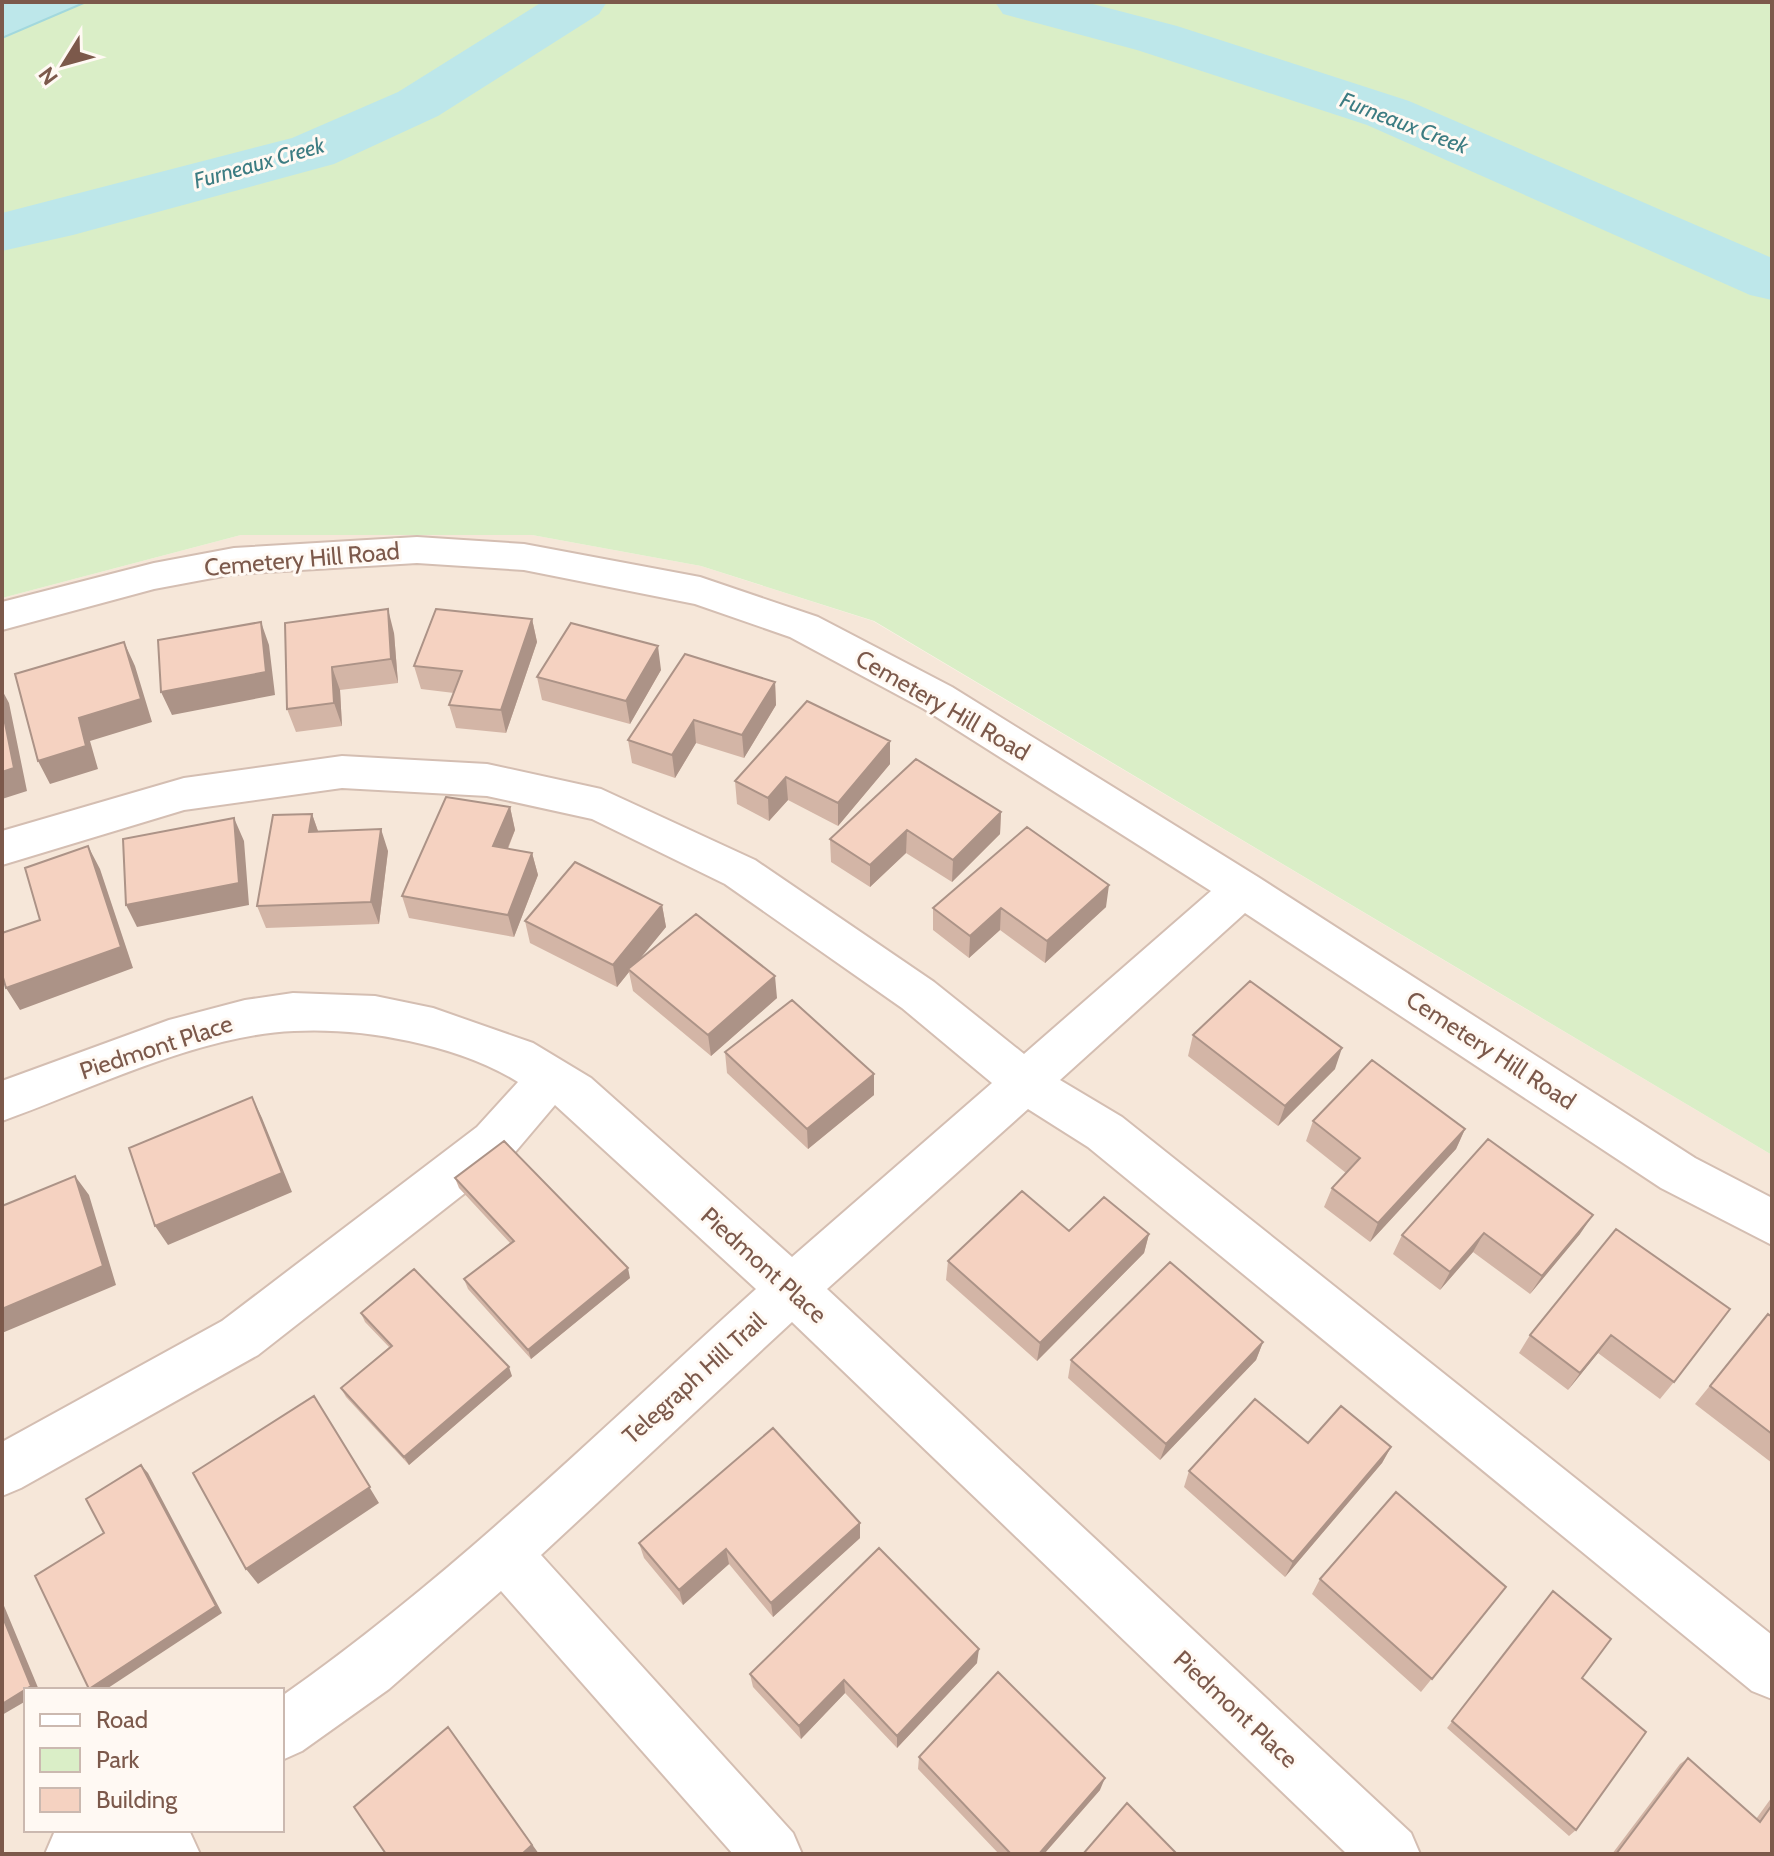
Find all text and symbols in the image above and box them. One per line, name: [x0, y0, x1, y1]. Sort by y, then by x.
north arrow: [24, 24, 104, 104]
text: N: [33, 61, 64, 90]
water label: Furneaux Creek: [1336, 86, 1472, 160]
water label: Furneaux Creek: [191, 131, 328, 195]
street label: Cemetery Hill Road: [203, 536, 401, 582]
street label: Cemetery Hill Road: [851, 643, 1035, 767]
street label: Cemetery Hill Road: [1401, 984, 1581, 1116]
street label: Piedmont Place: [76, 1009, 236, 1085]
street label: Piedmont Place: [695, 1201, 833, 1329]
street label: Telegraph Hill Trail: [616, 1306, 772, 1450]
street label: Piedmont Place: [1168, 1644, 1304, 1774]
legend: [24, 1688, 284, 1832]
text: Road: [96, 1705, 148, 1734]
text: Park: [96, 1745, 139, 1774]
text: Building: [96, 1785, 178, 1814]

